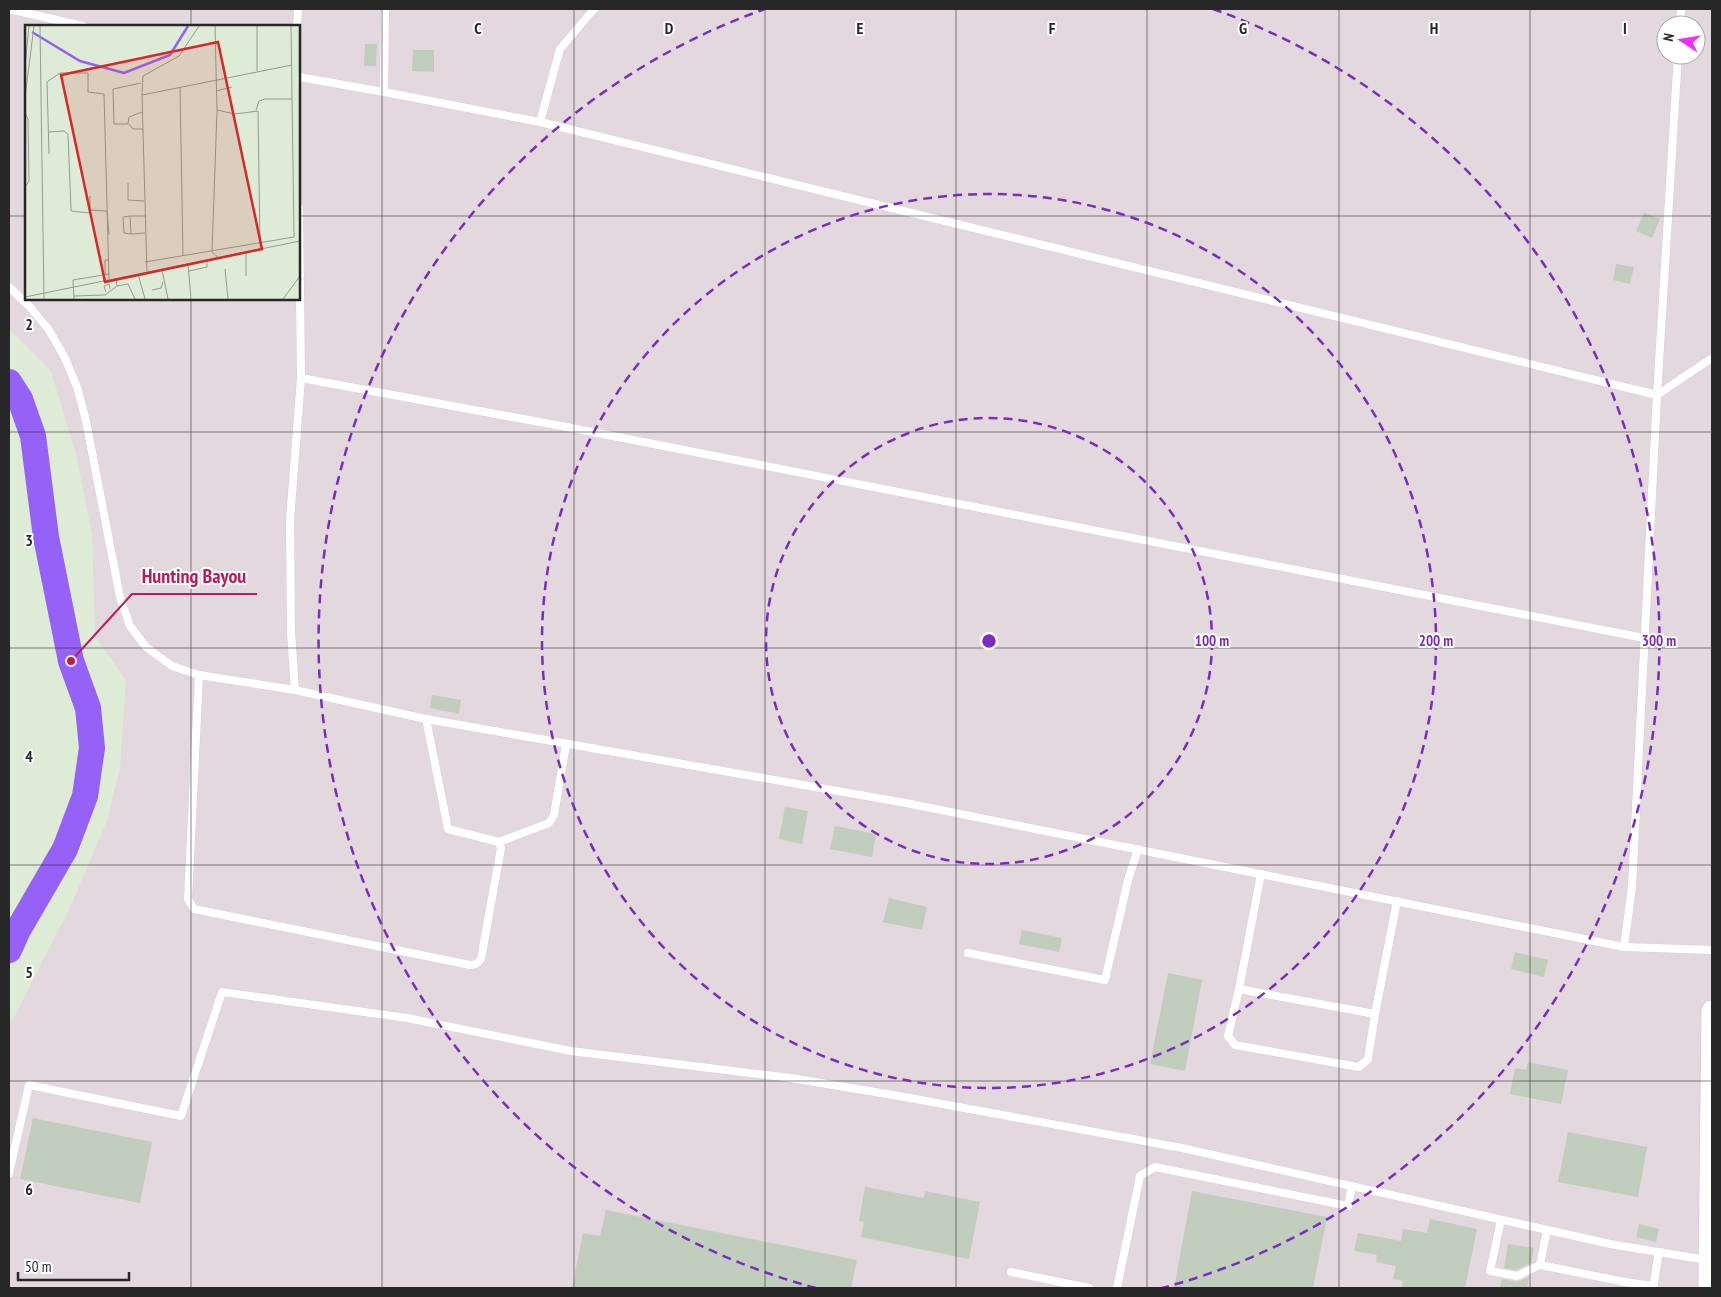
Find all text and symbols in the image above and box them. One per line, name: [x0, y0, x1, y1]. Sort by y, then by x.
north arrow: [1656, 15, 1706, 65]
text: C: [474, 18, 482, 38]
text: D: [665, 18, 674, 38]
text: E: [857, 18, 864, 38]
text: F: [1049, 18, 1056, 38]
text: G: [1239, 18, 1247, 38]
text: H: [1430, 18, 1438, 38]
text: I: [1623, 18, 1627, 38]
inset map: [25, 25, 300, 300]
text: N: [1659, 32, 1678, 43]
text: 2: [25, 314, 33, 334]
text: 3: [25, 530, 33, 550]
callout: Hunting Bayou: [132, 559, 257, 594]
text: Hunting Bayou: [142, 563, 246, 589]
text: 100 m: [1195, 631, 1229, 650]
text: 200 m: [1419, 631, 1453, 650]
text: 300 m: [1642, 631, 1676, 650]
centre of rings: [980, 632, 998, 650]
text: 4: [25, 746, 33, 766]
text: 5: [25, 962, 33, 982]
text: 6: [25, 1179, 33, 1199]
scale bar: [18, 1250, 129, 1282]
text: 50 m: [25, 1257, 51, 1276]

